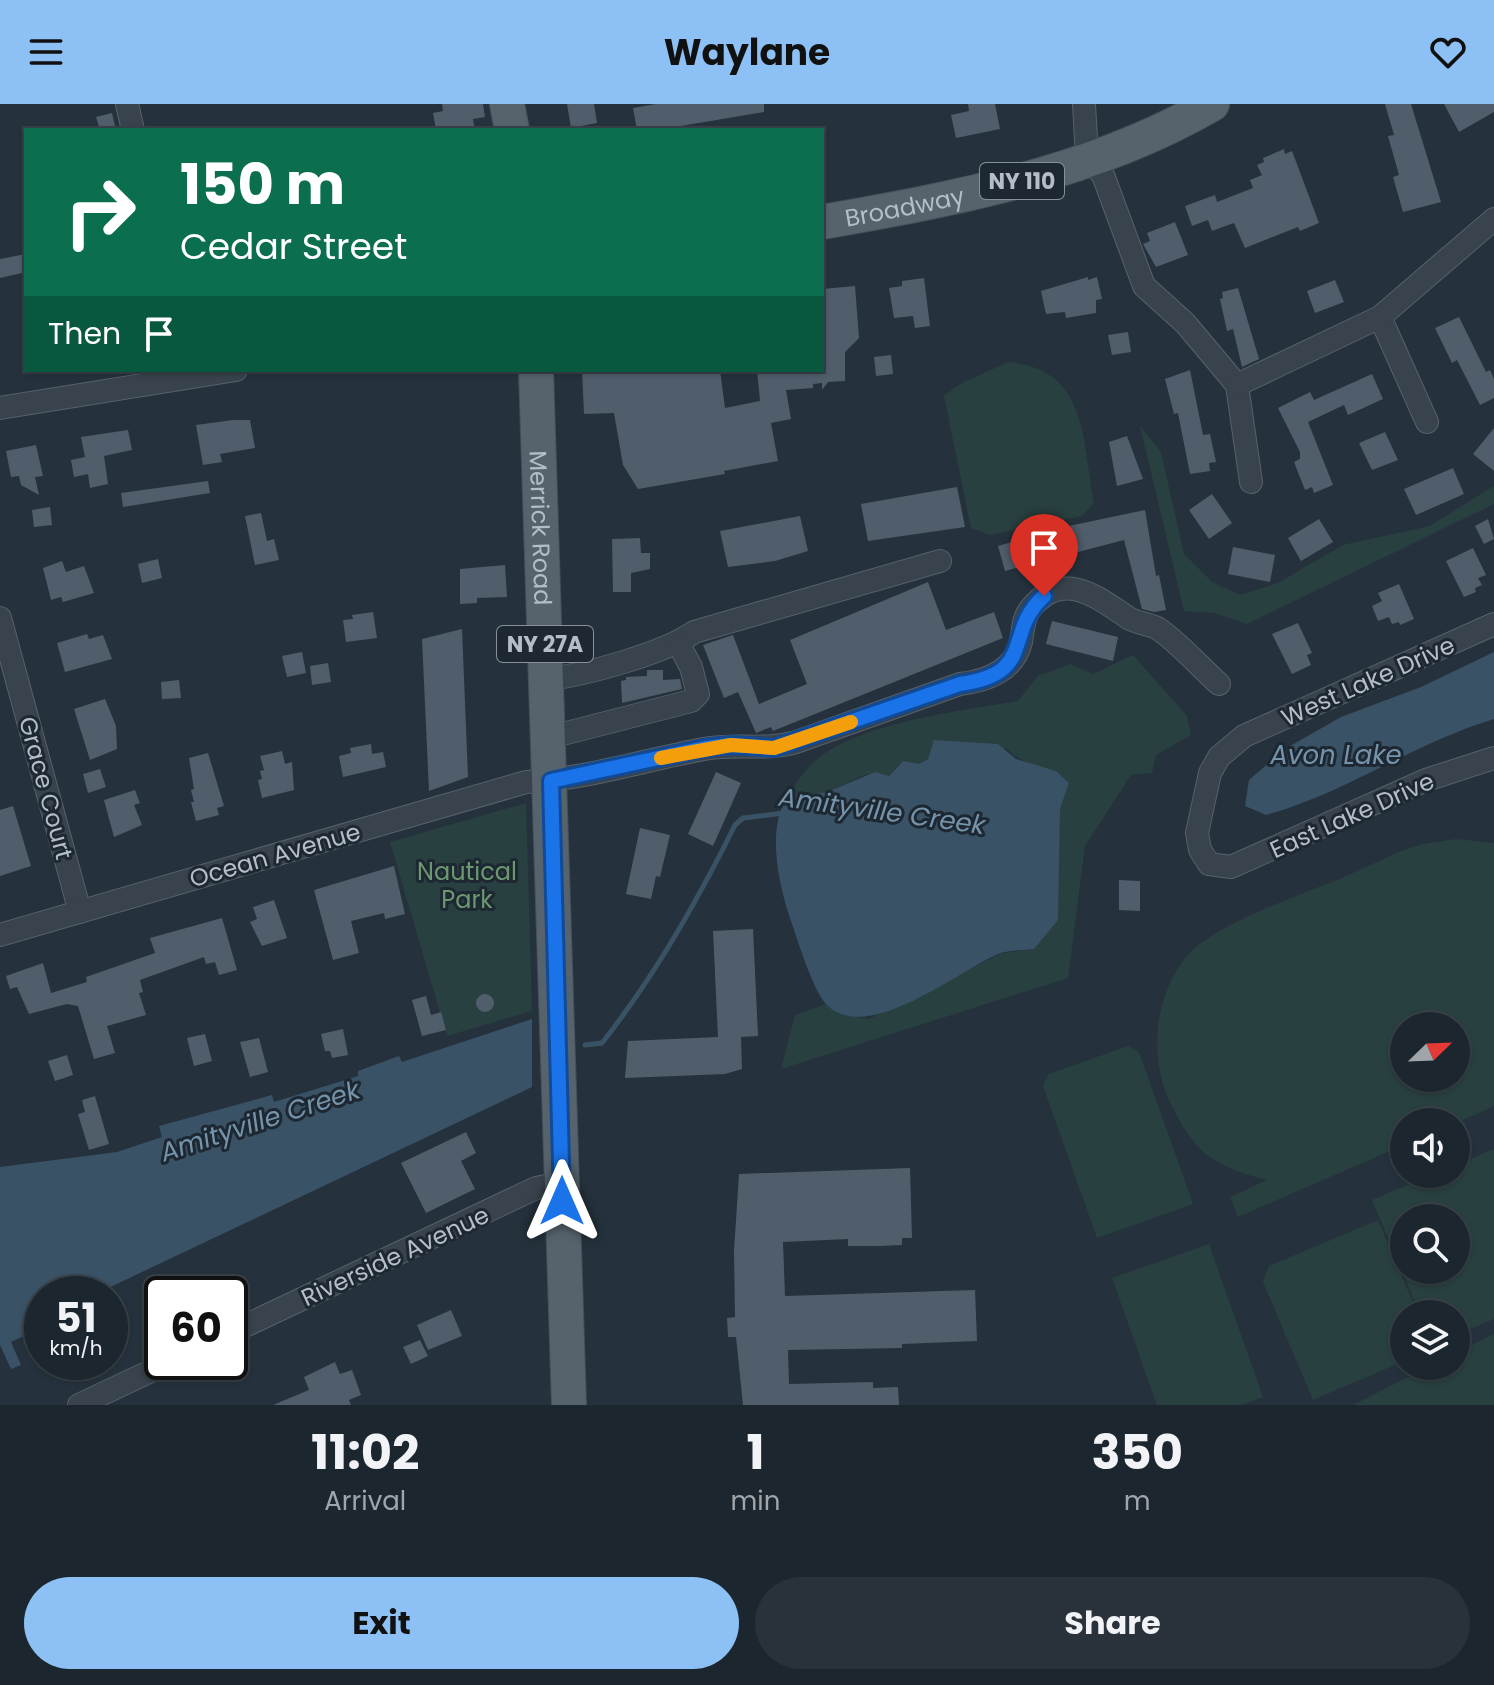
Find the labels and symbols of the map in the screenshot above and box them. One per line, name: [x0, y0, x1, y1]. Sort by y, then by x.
road number: NY 110: [980, 163, 1064, 199]
street label: Broadway: [842, 178, 968, 234]
street label: Merrick Road: [522, 450, 560, 606]
pin: [1010, 514, 1078, 596]
road number: NY 27A: [497, 626, 593, 662]
street label: West Lake Drive: [1276, 628, 1460, 734]
street label: Grace Court: [11, 713, 81, 863]
water label: Avon Lake: [1269, 737, 1402, 773]
street label: East Lake Drive: [1265, 764, 1439, 866]
water label: Amityville Creek: [776, 779, 989, 844]
street label: Ocean Avenue: [186, 815, 364, 895]
park label: Nautical Park: [417, 855, 517, 916]
north arrow: [1390, 1012, 1470, 1092]
water label: Amityville Creek: [155, 1071, 366, 1171]
position arrow: [520, 1159, 604, 1243]
street label: Riverside Avenue: [296, 1198, 494, 1314]
speed limit sign: 60: [144, 1276, 248, 1380]

